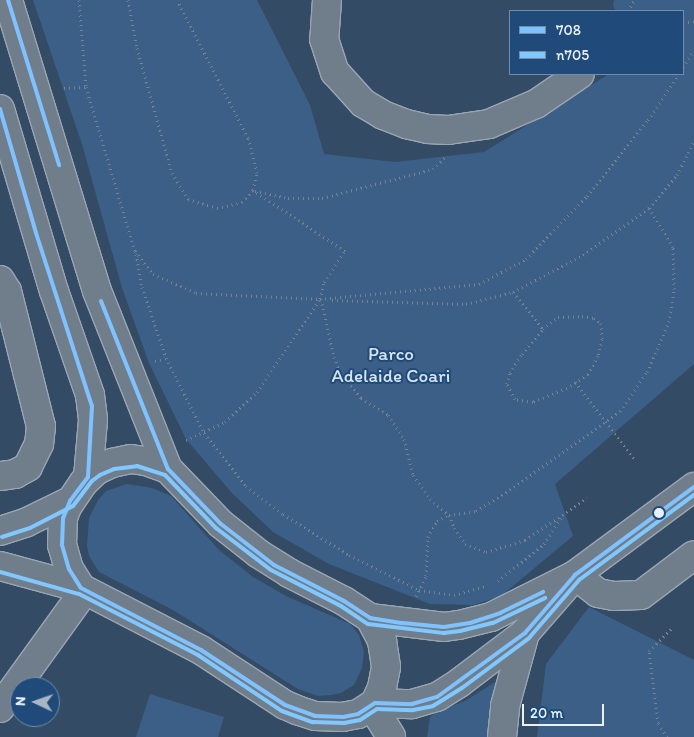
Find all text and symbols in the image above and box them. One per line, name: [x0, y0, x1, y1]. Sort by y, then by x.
legend: [509, 10, 684, 75]
text: 708: [556, 21, 581, 39]
text: n705: [556, 46, 589, 64]
park label: Parco Adelaide Coari: [332, 343, 450, 387]
unlabelled marker: [654, 508, 664, 518]
north arrow: [10, 677, 60, 727]
scale bar: [524, 694, 606, 726]
text: N: [12, 696, 29, 706]
text: 20 m: [530, 704, 563, 722]

